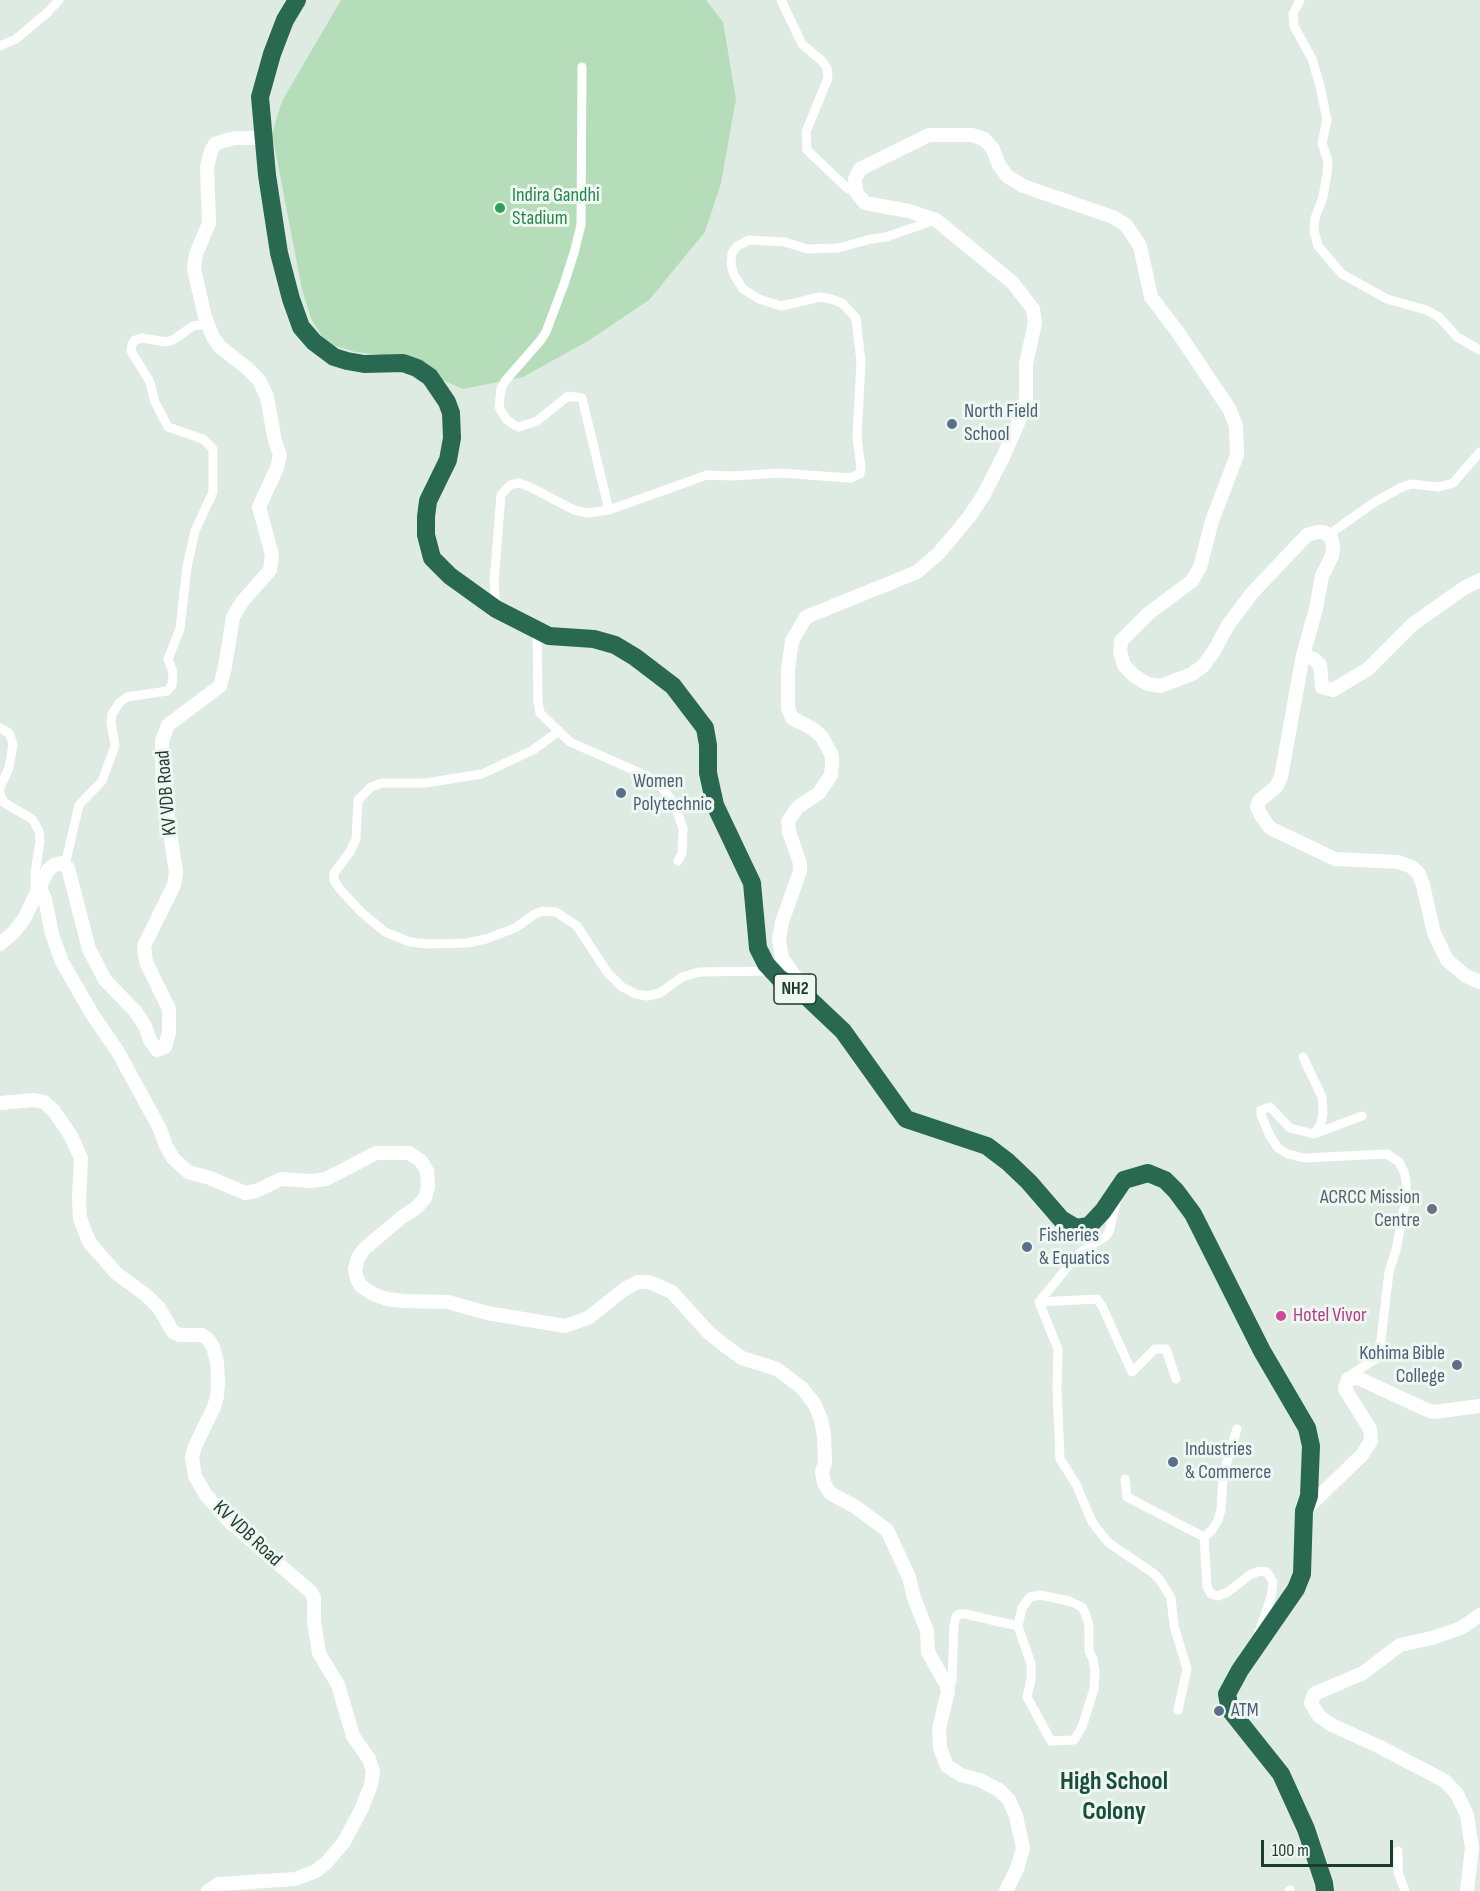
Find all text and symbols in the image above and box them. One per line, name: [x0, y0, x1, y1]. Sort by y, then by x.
place label: Indira Gandhi Stadium: [512, 184, 600, 231]
marker: Indira Gandhi Stadium: [493, 201, 507, 215]
place label: North Field School: [964, 400, 1038, 447]
marker: North Field School: [945, 417, 959, 431]
street label: KV VDB Road: [151, 749, 183, 837]
place label: Women Polytechnic: [633, 770, 712, 817]
marker: Women Polytechnic: [614, 786, 628, 800]
road number: NH2: [774, 974, 816, 1004]
place label: ACRCC Mission Centre: [1320, 1186, 1420, 1233]
marker: ACRCC Mission Centre: [1425, 1202, 1439, 1216]
place label: Fisheries & Equatics: [1039, 1224, 1110, 1271]
marker: Fisheries & Equatics: [1020, 1240, 1034, 1254]
place label: Hotel Vivor: [1293, 1304, 1367, 1328]
marker: Hotel Vivor: [1274, 1309, 1288, 1323]
place label: Kohima Bible College: [1359, 1342, 1445, 1389]
marker: Kohima Bible College: [1450, 1358, 1464, 1372]
place label: Industries & Commerce: [1185, 1438, 1271, 1485]
marker: Industries & Commerce: [1166, 1455, 1180, 1469]
street label: KV VDB Road: [207, 1496, 287, 1572]
place label: ATM: [1231, 1699, 1259, 1723]
marker: ATM: [1212, 1704, 1226, 1718]
district label: High School Colony: [1060, 1766, 1168, 1828]
scale bar: [1264, 1828, 1396, 1866]
text: 100 m: [1272, 1840, 1309, 1861]

